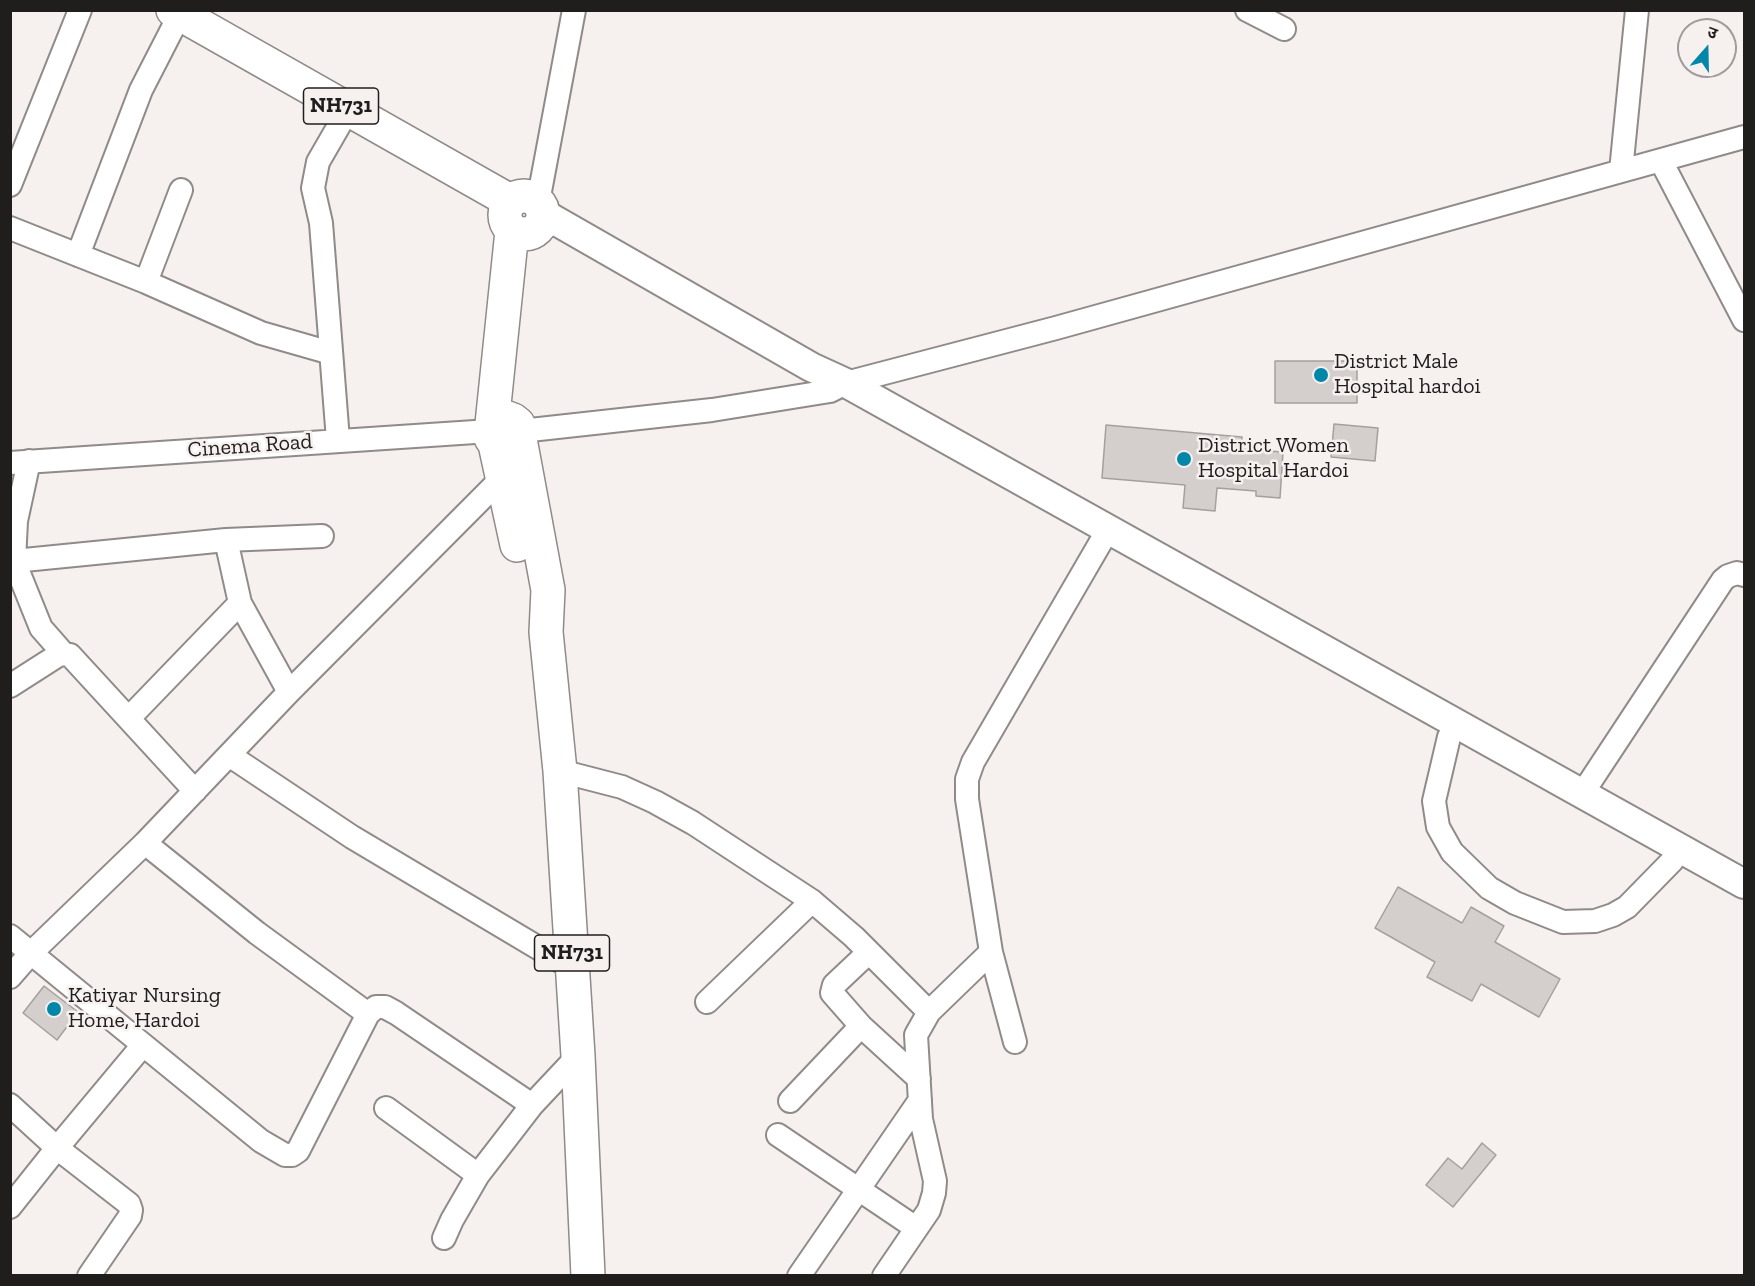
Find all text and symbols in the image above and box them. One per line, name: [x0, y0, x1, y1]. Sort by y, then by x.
north arrow: [1677, 18, 1737, 78]
text: उ: [1705, 22, 1720, 43]
road number: NH731: [304, 88, 378, 124]
place label: District Male Hospital hardoi: [1334, 349, 1481, 400]
marker: District Male Hospital hardoi: [1312, 366, 1330, 384]
street label: Cinema Road: [187, 428, 313, 464]
place label: District Women Hospital Hardoi: [1198, 433, 1349, 484]
marker: District Women Hospital Hardoi: [1175, 450, 1193, 468]
road number: NH731: [534, 935, 610, 971]
place label: Katiyar Nursing Home, Hardoi: [68, 983, 221, 1034]
marker: Katiyar Nursing Home, Hardoi: [45, 1000, 63, 1018]

